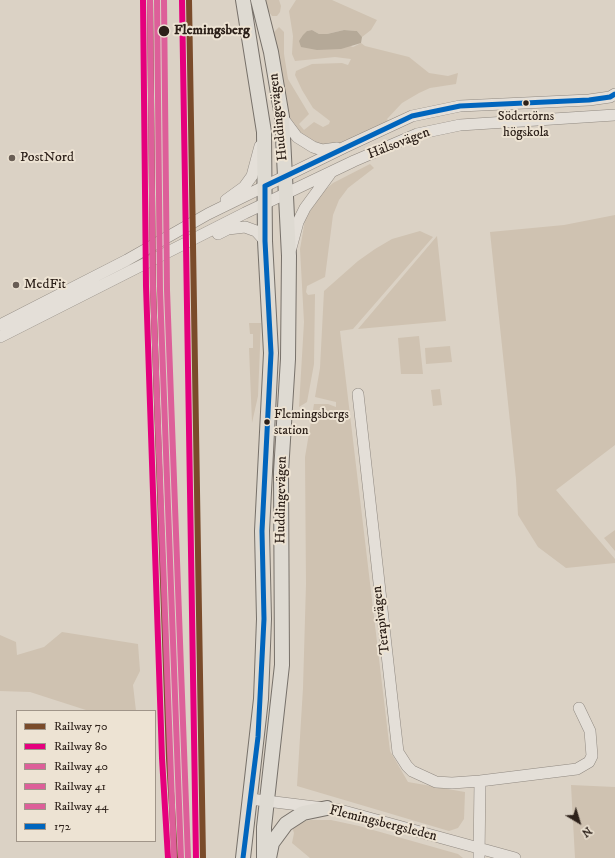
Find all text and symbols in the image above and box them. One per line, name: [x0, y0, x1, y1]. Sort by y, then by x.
place label: Flemingsberg: [174, 23, 250, 39]
marker: Flemingsberg: [157, 24, 171, 38]
street label: Huddingevägen: [266, 72, 292, 162]
marker: Södertörns högskola: [521, 98, 531, 108]
place label: Södertörns högskola: [498, 109, 554, 140]
street label: Hälsovägen: [365, 124, 433, 164]
place label: PostNord: [20, 150, 74, 166]
marker: PostNord: [7, 153, 17, 163]
place label: MedFit: [24, 277, 66, 293]
marker: MedFit: [11, 280, 21, 290]
place label: Flemingsbergs station: [274, 407, 349, 438]
marker: Flemingsbergs station: [262, 417, 272, 427]
street label: Huddingevägen: [273, 456, 291, 544]
street label: Terapivägen: [369, 585, 395, 655]
legend: [16, 710, 156, 842]
text: Railway 70: [54, 719, 107, 734]
text: Railway 80: [54, 739, 107, 754]
text: Railway 40: [54, 759, 108, 774]
text: Railway 41: [54, 779, 106, 794]
text: Railway 44: [54, 799, 108, 814]
street label: Flemingsbergsleden: [327, 802, 439, 846]
north arrow: [559, 802, 599, 842]
text: 172: [54, 819, 71, 834]
text: N: [579, 823, 594, 840]

